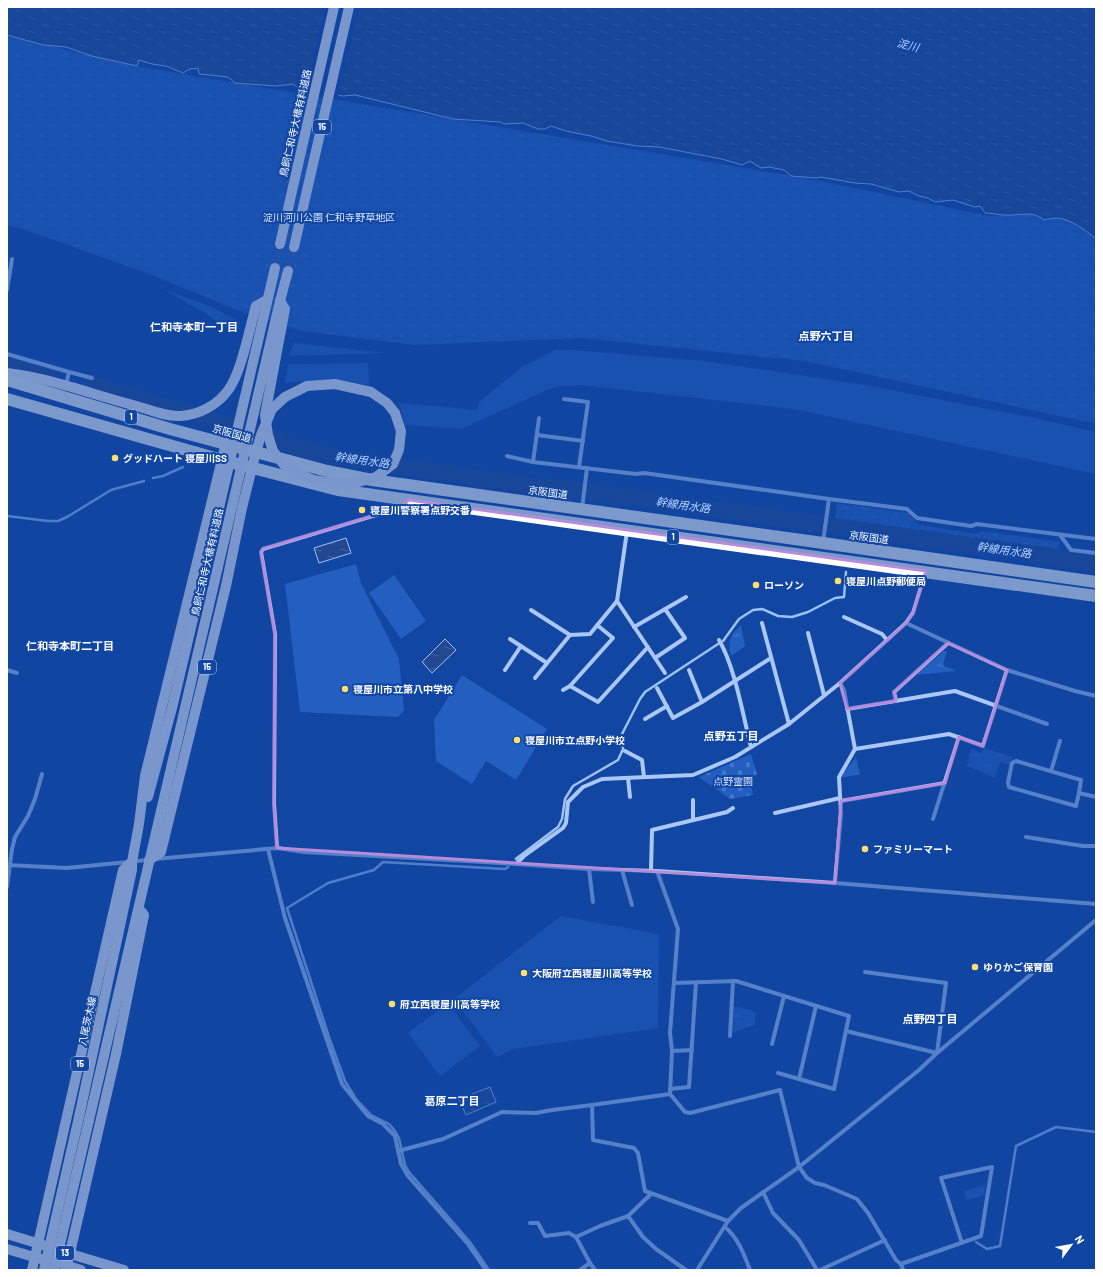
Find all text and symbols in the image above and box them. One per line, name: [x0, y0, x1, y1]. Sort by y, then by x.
water label: 淀川: [896, 36, 921, 54]
street label: 鳥飼仁和寺大橋有料道路: [277, 68, 313, 178]
road number: 15: [313, 120, 331, 134]
park label: 淀川河川公園 仁和寺野草地区: [263, 211, 395, 223]
district label: 仁和寺本町一丁目: [150, 320, 238, 333]
district label: 点野六丁目: [799, 329, 854, 342]
road number: 1: [125, 410, 137, 424]
street label: 京阪国道: [211, 422, 253, 444]
water label: 幹線用水路: [334, 449, 391, 470]
place label: グッドハート 寝屋川SS: [123, 452, 227, 464]
marker: グッドハート 寝屋川SS: [110, 453, 120, 463]
street label: 京阪国道: [527, 483, 569, 501]
water label: 幹線用水路: [655, 494, 712, 515]
place label: 寝屋川警察署点野交番: [370, 504, 470, 516]
marker: 寝屋川警察署点野交番: [357, 505, 367, 515]
street label: 鳥飼仁和寺大橋有料道路: [189, 507, 225, 617]
street label: 京阪国道: [848, 528, 890, 546]
road number: 1: [667, 530, 679, 544]
water label: 幹線用水路: [976, 539, 1033, 560]
place label: 寝屋川点野郵便局: [846, 575, 926, 587]
marker: 寝屋川点野郵便局: [833, 576, 843, 586]
place label: ローソン: [764, 579, 804, 591]
marker: ローソン: [751, 580, 761, 590]
district label: 仁和寺本町二丁目: [26, 639, 114, 652]
road number: 15: [198, 660, 216, 674]
place label: 寝屋川市立第八中学校: [353, 683, 453, 695]
marker: 寝屋川市立第八中学校: [340, 684, 350, 694]
district label: 点野五丁目: [704, 729, 759, 742]
place label: 寝屋川市立点野小学校: [525, 734, 625, 746]
marker: 寝屋川市立点野小学校: [512, 735, 522, 745]
park label: 点野霊園: [713, 775, 753, 787]
place label: ファミリーマート: [873, 843, 953, 855]
marker: ファミリーマート: [860, 844, 870, 854]
place label: ゆりかご保育園: [983, 961, 1053, 973]
marker: ゆりかご保育園: [970, 962, 980, 972]
place label: 大阪府立西寝屋川高等学校: [532, 967, 652, 979]
marker: 大阪府立西寝屋川高等学校: [519, 968, 529, 978]
street label: 八尾茨木線: [76, 995, 98, 1047]
place label: 府立西寝屋川高等学校: [400, 998, 500, 1010]
marker: 府立西寝屋川高等学校: [387, 999, 397, 1009]
district label: 点野四丁目: [903, 1012, 958, 1025]
road number: 15: [71, 1057, 89, 1071]
district label: 葛原二丁目: [425, 1094, 480, 1107]
north arrow: [1051, 1225, 1091, 1265]
text: N: [1072, 1233, 1087, 1246]
road number: 13: [56, 1246, 74, 1260]

